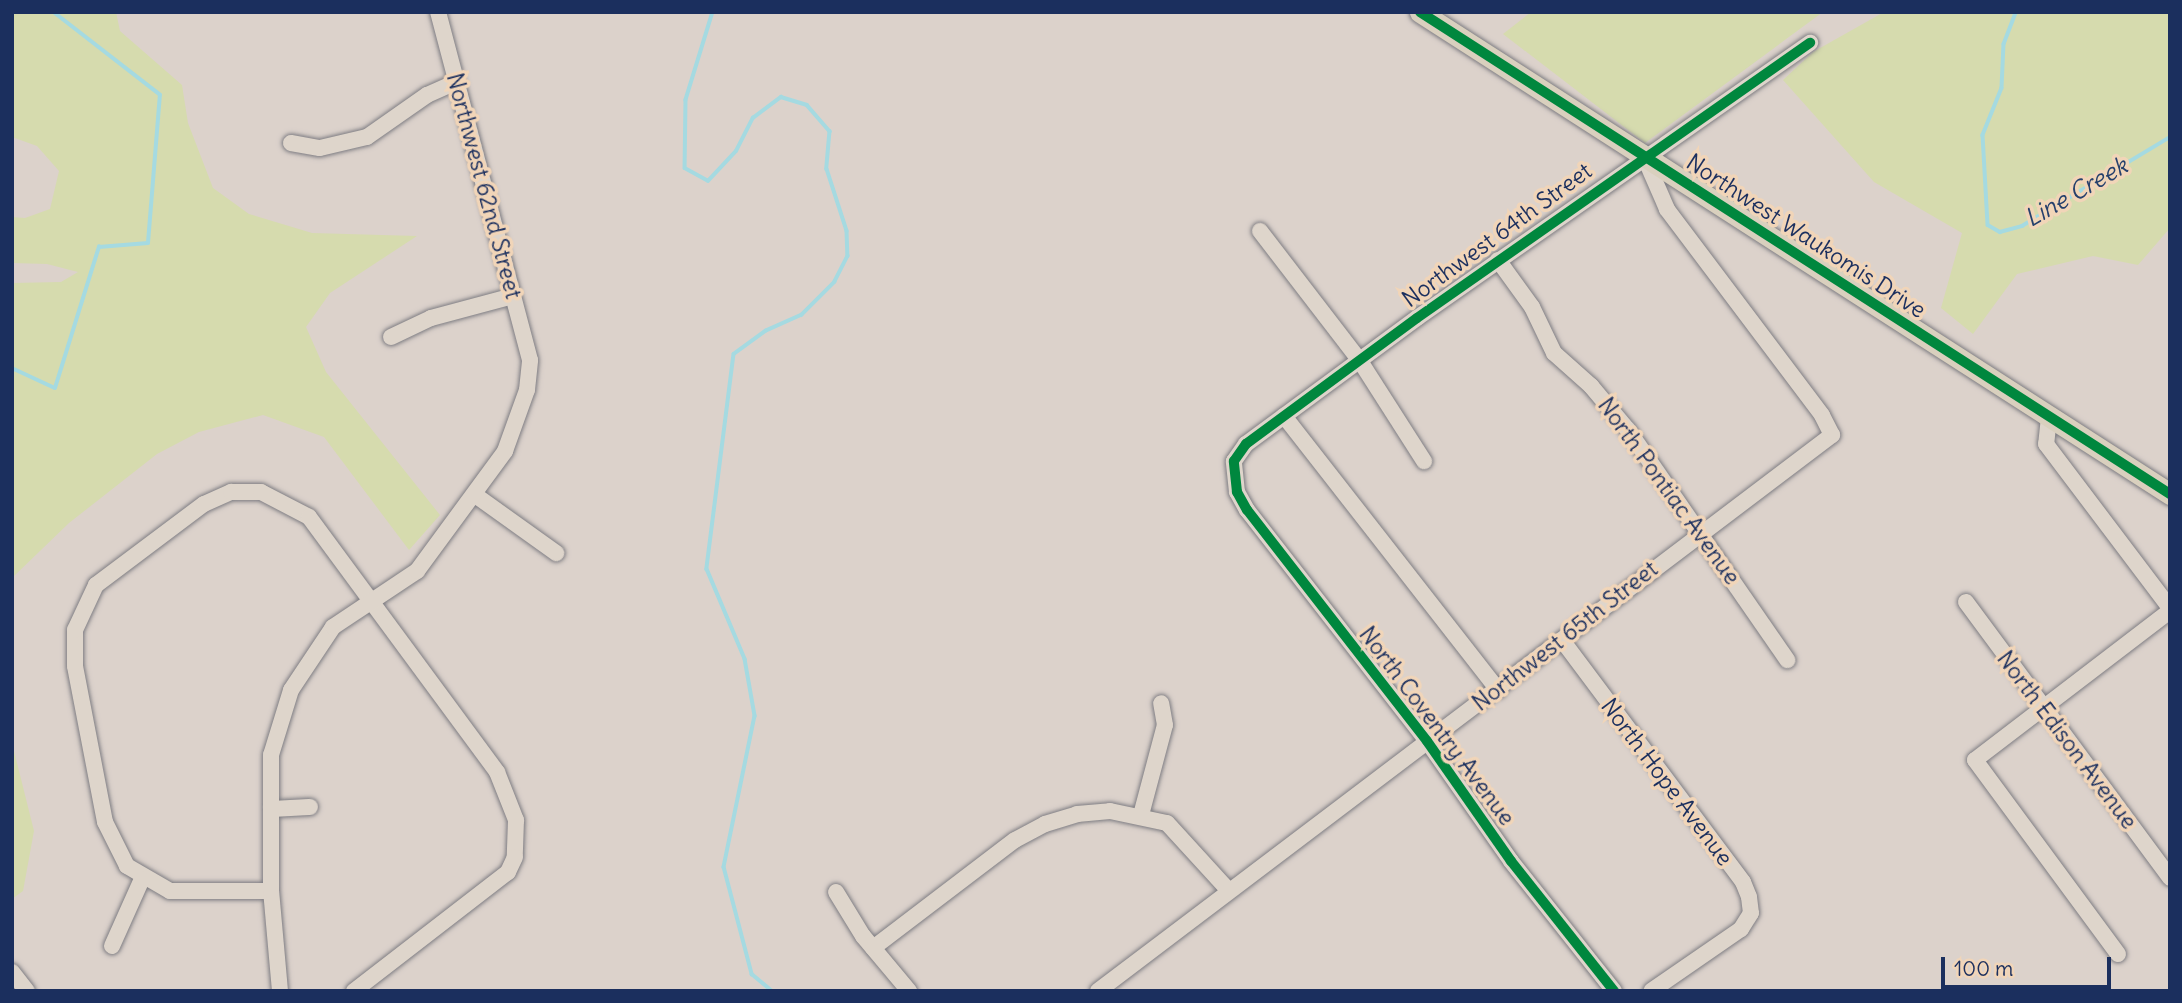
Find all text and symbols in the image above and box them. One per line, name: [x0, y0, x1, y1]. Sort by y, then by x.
street label: Northwest 62nd Street: [441, 70, 527, 302]
street label: Northwest Waukomis Drive: [1681, 148, 1931, 324]
water label: Line Creek: [2020, 151, 2132, 233]
street label: Northwest 64th Street: [1397, 157, 1597, 313]
street label: North Pontiac Avenue: [1592, 392, 1746, 590]
street label: Northwest 65th Street: [1467, 555, 1663, 717]
street label: North Coventry Avenue: [1353, 621, 1521, 831]
street label: North Edison Avenue: [1991, 646, 2143, 834]
street label: North Hope Avenue: [1595, 693, 1739, 871]
scale bar: [1944, 944, 2114, 988]
text: 100 m: [1954, 955, 2013, 982]

